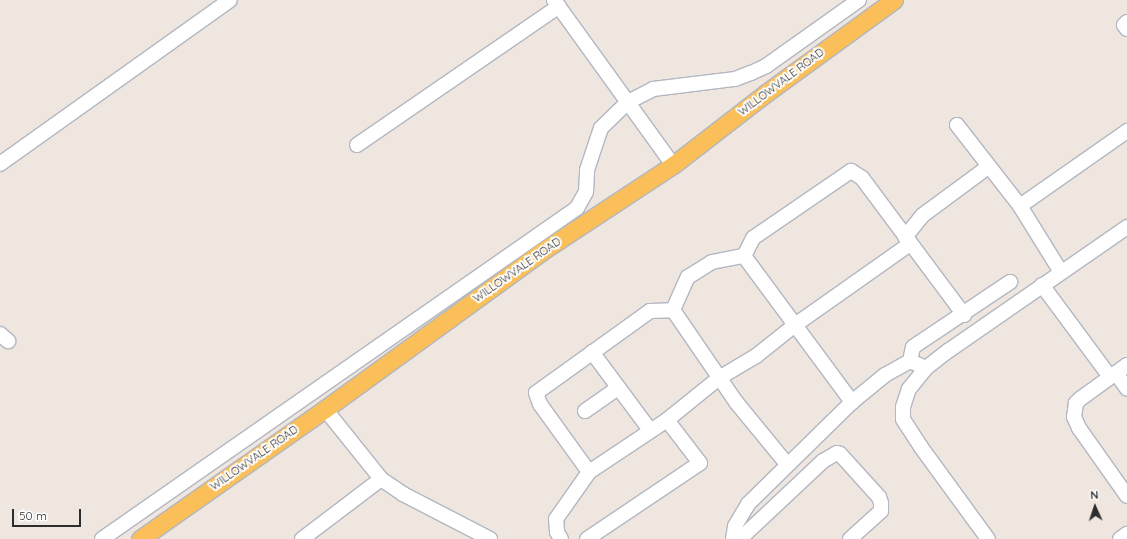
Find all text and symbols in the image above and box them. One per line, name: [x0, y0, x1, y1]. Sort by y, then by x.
street label: WILLOWVALE ROAD: [736, 45, 826, 119]
street label: WILLOWVALE ROAD: [471, 235, 563, 305]
street label: WILLOWVALE ROAD: [208, 423, 300, 493]
north arrow: [1075, 487, 1115, 527]
text: N: [1090, 488, 1099, 502]
scale bar: [14, 501, 83, 527]
text: 50 m: [19, 508, 47, 523]

